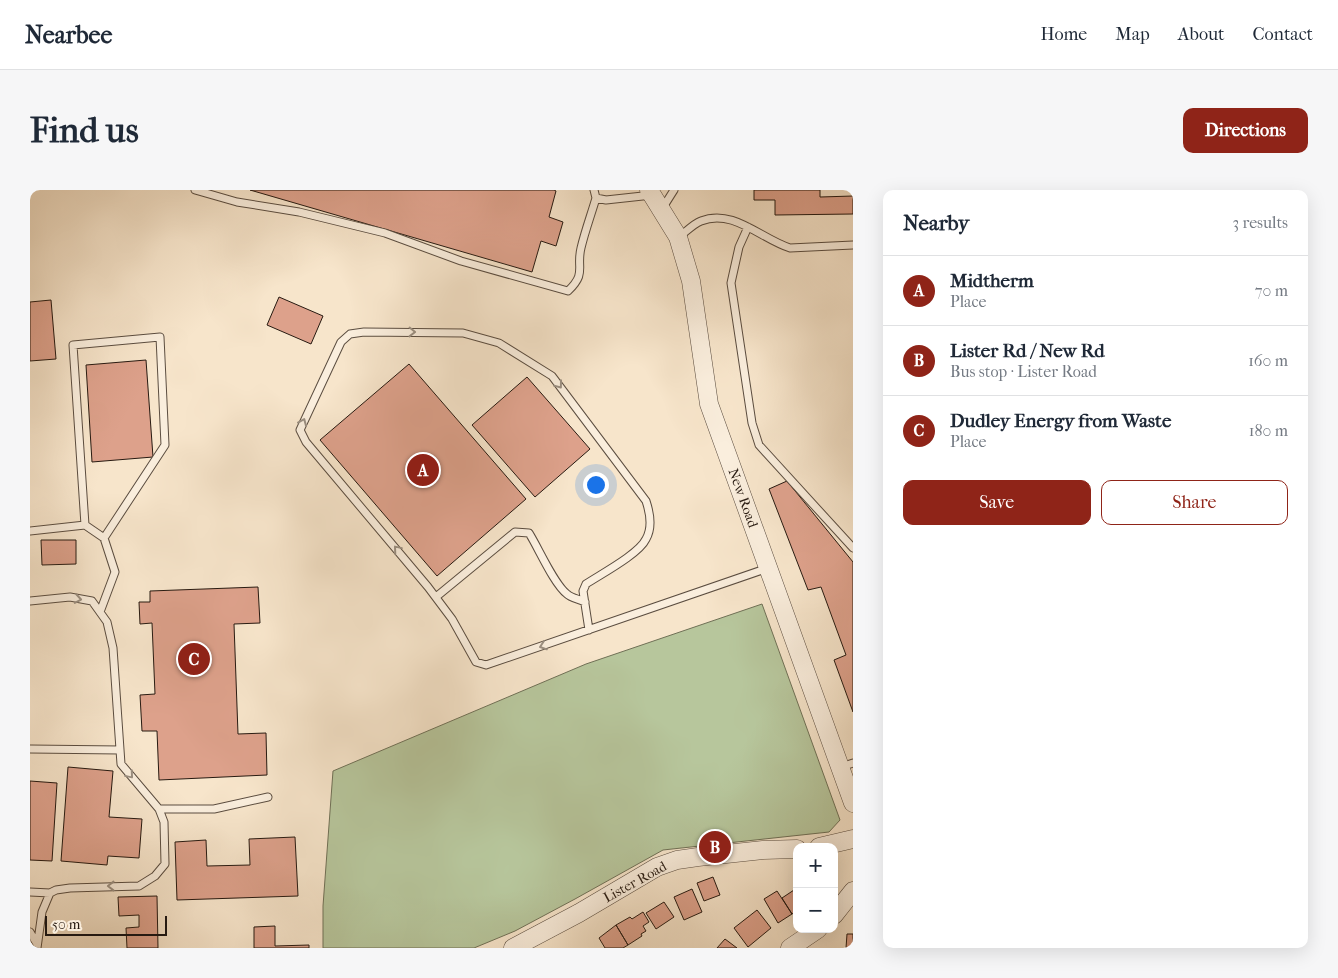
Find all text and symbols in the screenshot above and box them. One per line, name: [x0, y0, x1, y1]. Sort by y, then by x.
text: Nearbee: [25, 21, 112, 49]
text: Home: [1040, 24, 1087, 45]
text: Map: [1115, 24, 1150, 45]
text: About: [1178, 24, 1224, 45]
text: Contact: [1252, 24, 1313, 45]
button: Directions: [1183, 108, 1308, 153]
text: Find us: [30, 110, 139, 151]
text: Nearby: [903, 211, 969, 235]
text: 3 results: [1232, 213, 1288, 232]
text: Midtherm: [950, 270, 1034, 292]
text: A: [914, 281, 924, 300]
text: 70 m: [1255, 281, 1288, 300]
text: Place: [950, 292, 986, 311]
one-way arrow: [408, 327, 416, 338]
text: Lister Rd / New Rd: [950, 340, 1105, 362]
text: B: [914, 351, 924, 370]
text: 160 m: [1248, 351, 1288, 370]
text: Bus stop · Lister Road: [950, 362, 1097, 381]
one-way arrow: [553, 379, 562, 389]
text: Dudley Energy from Waste: [950, 410, 1171, 432]
one-way arrow: [297, 418, 308, 427]
text: C: [914, 421, 924, 440]
text: 180 m: [1249, 421, 1288, 440]
text: Place: [950, 432, 986, 451]
pin: A: [407, 451, 439, 489]
street label: New Road: [724, 466, 762, 530]
your location: [583, 472, 609, 498]
button: Save: [903, 480, 1091, 525]
button: Share: [1101, 480, 1288, 525]
one-way arrow: [393, 546, 402, 555]
one-way arrow: [74, 593, 83, 604]
pin: C: [178, 640, 210, 678]
one-way arrow: [539, 640, 547, 650]
one-way arrow: [125, 770, 134, 779]
pin: B: [699, 828, 731, 866]
map controls: [793, 843, 838, 933]
button: +: [793, 843, 838, 888]
street label: Lister Road: [600, 857, 670, 906]
one-way arrow: [107, 881, 115, 892]
button: −: [793, 888, 838, 933]
scale bar: [45, 913, 168, 936]
text: 50 m: [52, 916, 80, 933]

